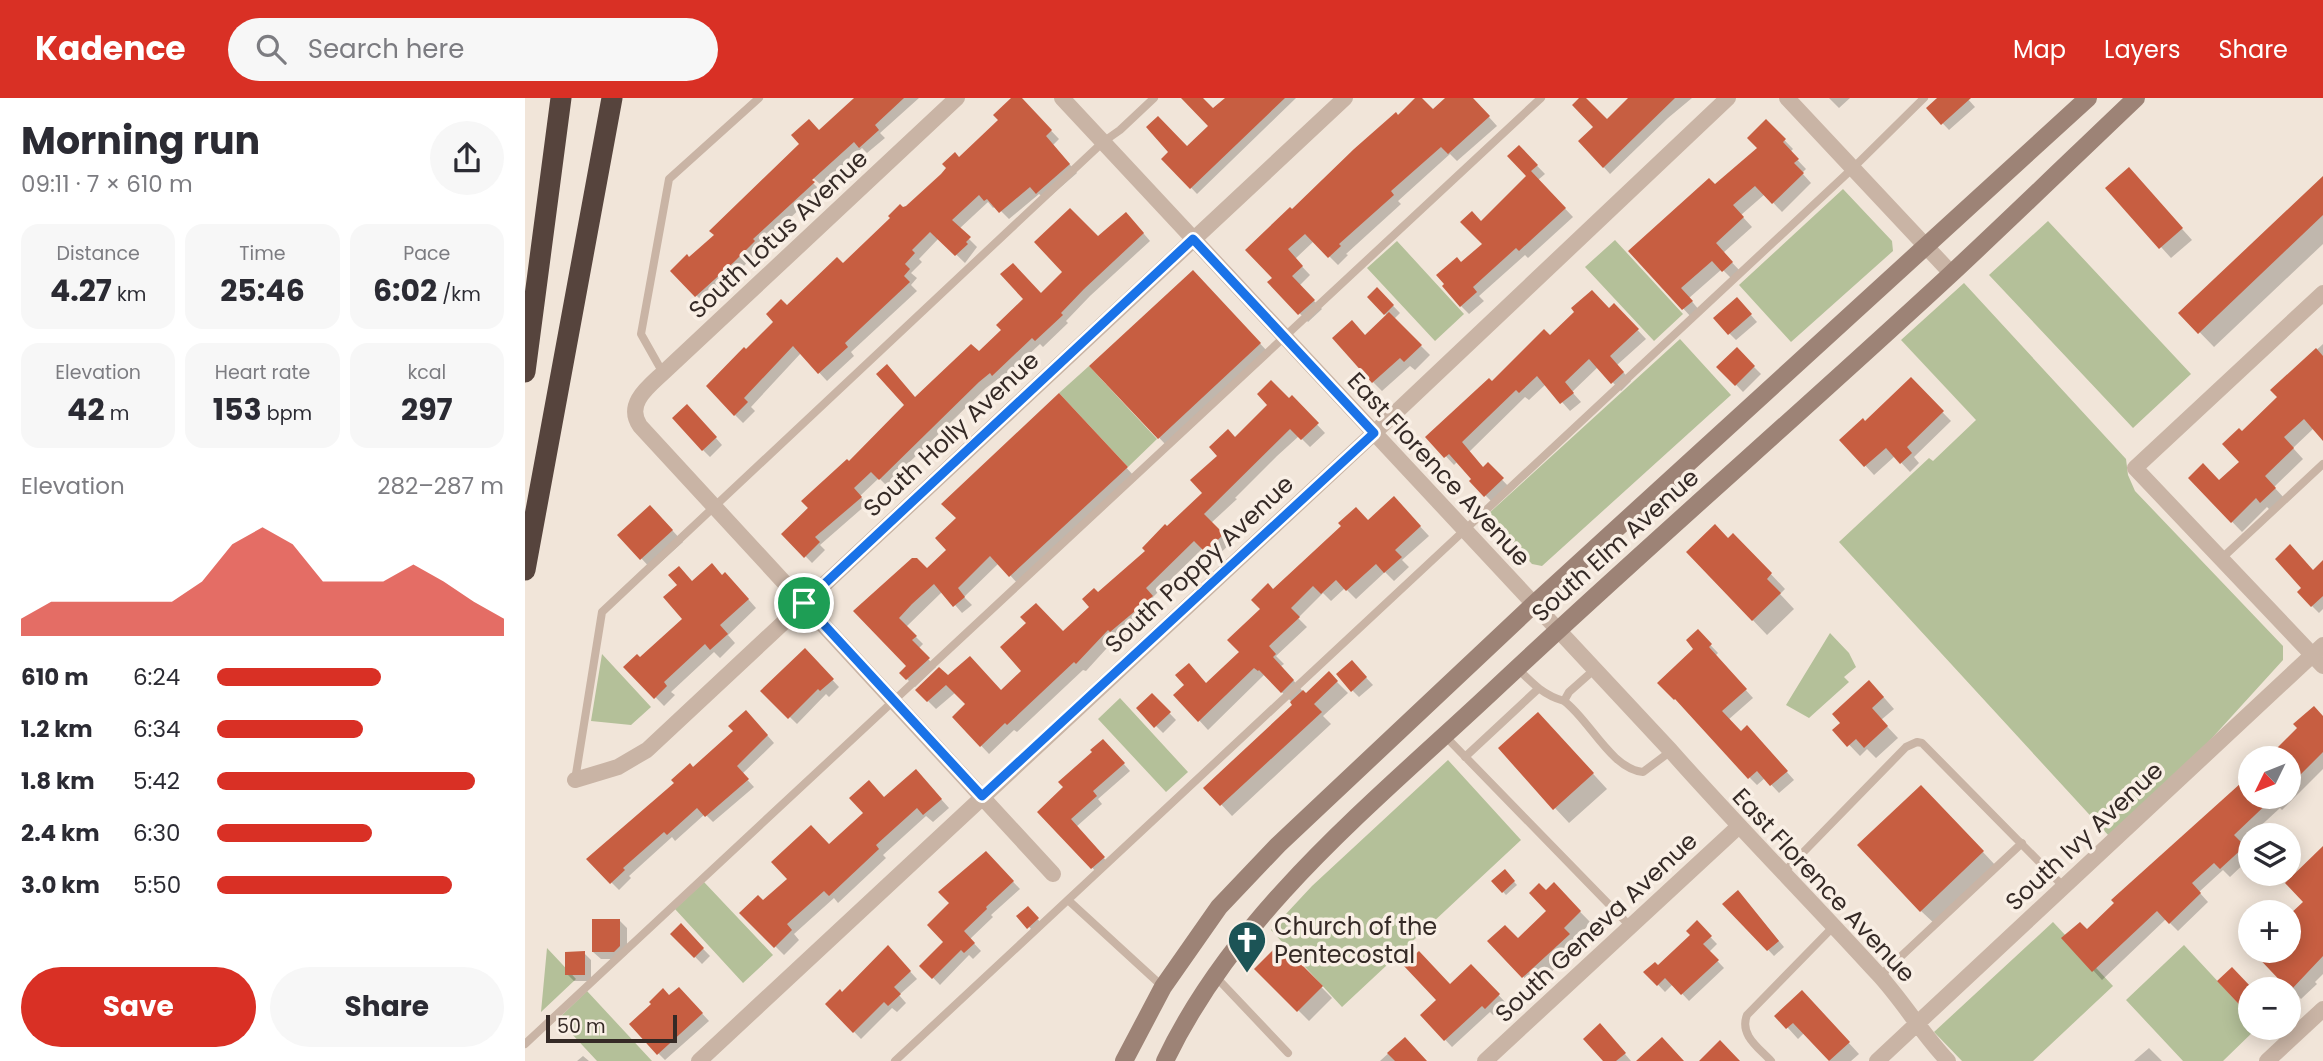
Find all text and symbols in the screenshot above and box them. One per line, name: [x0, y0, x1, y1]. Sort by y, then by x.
search box: [228, 18, 718, 81]
text: Kadence: [35, 25, 186, 72]
icon: search: [252, 30, 290, 68]
text: Search here: [308, 31, 464, 67]
text: Map: [2013, 33, 2066, 66]
text: Layers: [2104, 33, 2180, 66]
text: Share: [2218, 33, 2288, 66]
text: Morning run: [21, 114, 260, 167]
button: share: [430, 121, 504, 195]
street label: South Lotus Avenue: [681, 142, 875, 326]
text: 09:11 · 7 × 610 m: [21, 168, 193, 200]
text: Distance: [57, 240, 140, 267]
text: Time: [239, 240, 286, 267]
text: Pace: [403, 240, 450, 267]
text: 4.27: [50, 269, 112, 312]
text: 25:46: [220, 269, 305, 312]
text: 6:02: [373, 269, 437, 312]
text: km: [112, 281, 146, 308]
text: /km: [437, 281, 481, 308]
street label: South Holly Avenue: [856, 344, 1046, 524]
text: Elevation: [55, 359, 141, 386]
text: Heart rate: [215, 359, 310, 386]
text: kcal: [407, 359, 446, 386]
street label: East Florence Avenue: [1340, 365, 1538, 573]
text: 42: [67, 388, 105, 431]
text: 153: [213, 388, 262, 431]
text: 297: [401, 388, 453, 431]
text: m: [105, 400, 129, 427]
text: bpm: [262, 400, 312, 427]
street label: South Elm Avenue: [1524, 461, 1706, 629]
street label: South Poppy Avenue: [1097, 468, 1301, 660]
text: Elevation: [21, 470, 125, 502]
text: 282–287 m: [377, 470, 504, 502]
pin: [774, 573, 834, 633]
icon: arrive: [785, 584, 823, 622]
text: 610 m: [21, 661, 89, 693]
text: 6:24: [133, 661, 180, 693]
text: 1.2 km: [21, 713, 93, 745]
text: 6:34: [133, 713, 181, 745]
north arrow: [2238, 746, 2301, 808]
map controls: [2238, 746, 2301, 1040]
street label: South Ivy Avenue: [1998, 754, 2170, 918]
text: 1.8 km: [21, 765, 95, 797]
text: 5:42: [133, 765, 180, 797]
street label: East Florence Avenue: [1725, 781, 1923, 989]
text: 2.4 km: [21, 817, 100, 849]
text: 6:30: [133, 817, 181, 849]
button: layers: [2238, 823, 2301, 886]
street label: South Geneva Avenue: [1488, 824, 1704, 1030]
text: 3.0 km: [21, 869, 100, 901]
text: 5:50: [133, 869, 181, 901]
button: +: [2238, 900, 2301, 963]
place label: Church of the Pentecostal: [1274, 910, 1437, 971]
church icon: Church of the Pentecostal: [1226, 919, 1268, 974]
button: Save: [21, 967, 256, 1047]
button: Share: [270, 967, 504, 1047]
button: −: [2238, 977, 2301, 1040]
scale bar: [546, 1012, 677, 1044]
text: 50 m: [557, 1013, 606, 1040]

